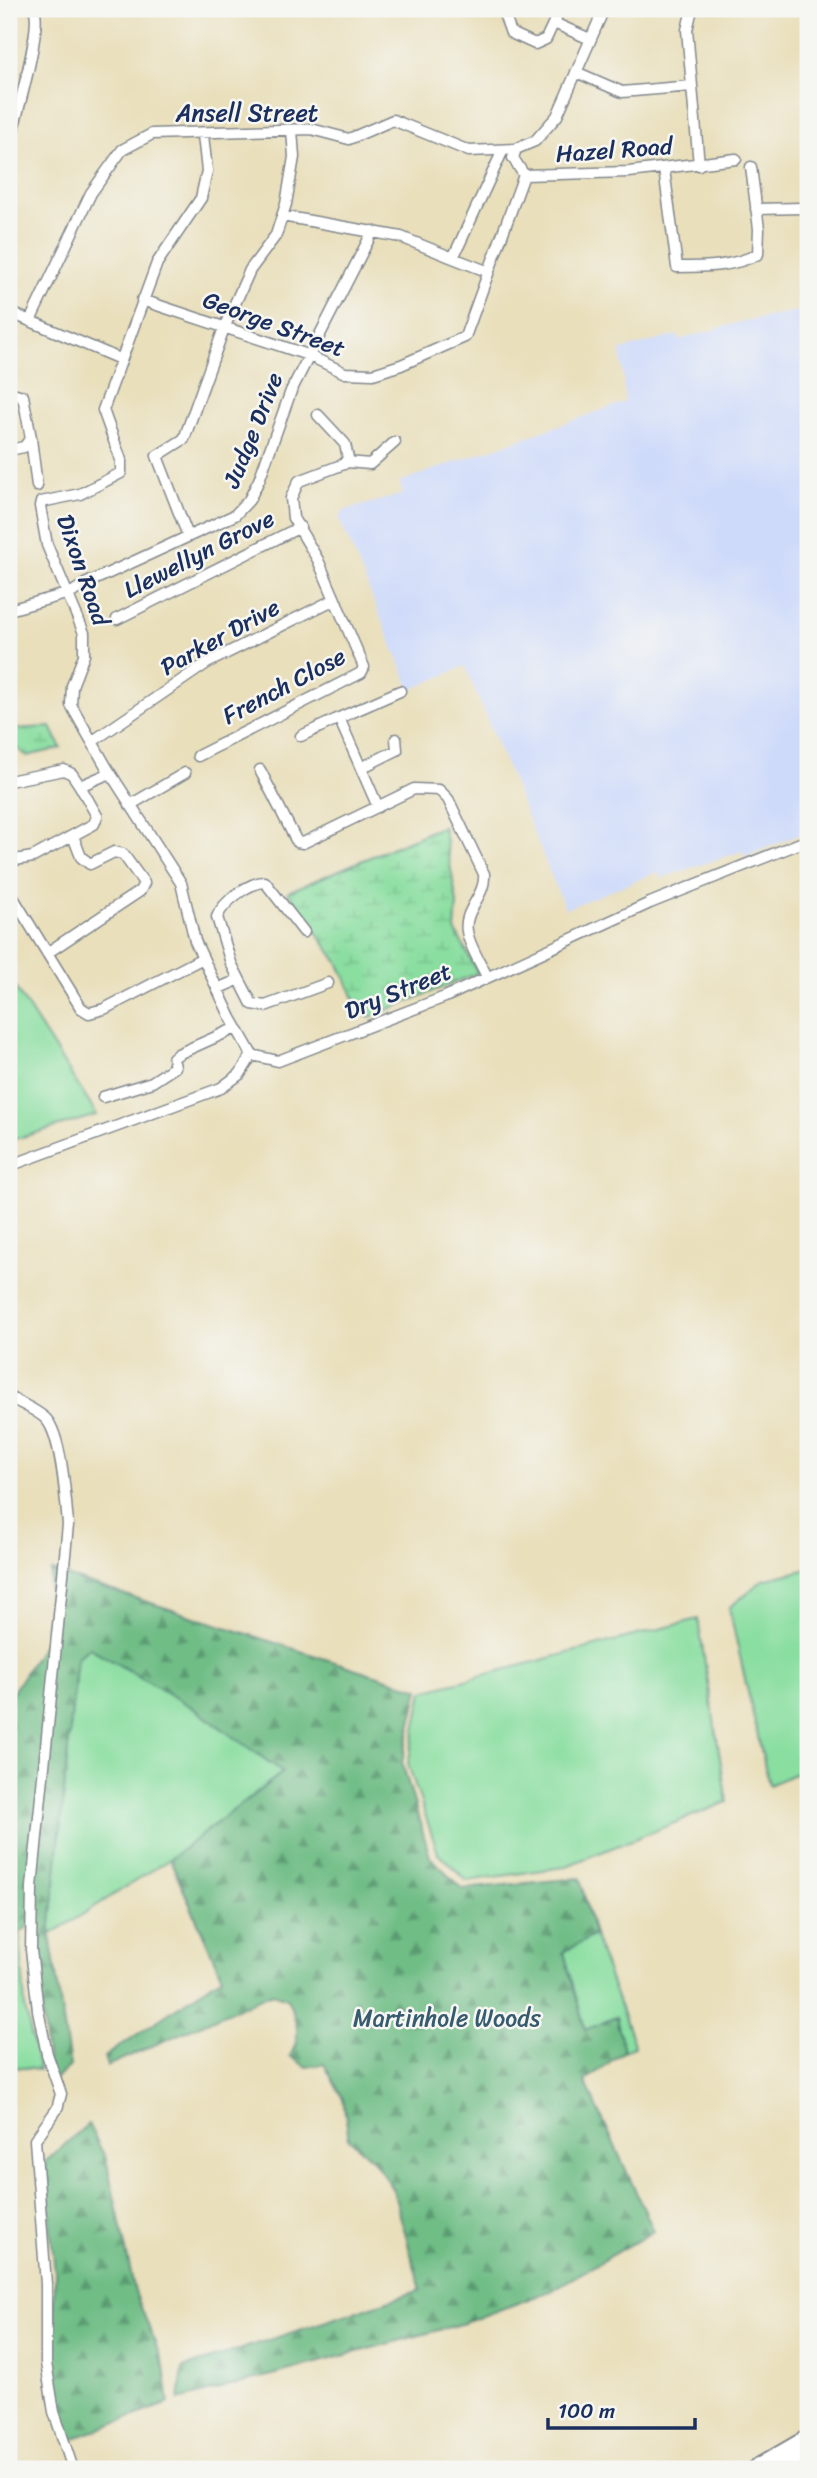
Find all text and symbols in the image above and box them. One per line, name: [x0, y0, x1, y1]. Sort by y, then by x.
street label: Ansell Street: [175, 92, 318, 134]
street label: Hazel Road: [554, 125, 675, 175]
street label: George Street: [197, 279, 351, 369]
street label: Judge Drive: [210, 366, 295, 495]
street label: Llewellyn Grove: [116, 498, 282, 610]
street label: Dixon Road: [44, 508, 122, 633]
street label: Parker Drive: [152, 587, 288, 687]
street label: French Close: [214, 636, 354, 736]
street label: Dry Street: [338, 950, 458, 1032]
park label: Martinhole Woods: [353, 1997, 542, 2039]
scale bar: [548, 2387, 694, 2431]
text: 100 m: [558, 2392, 615, 2430]

